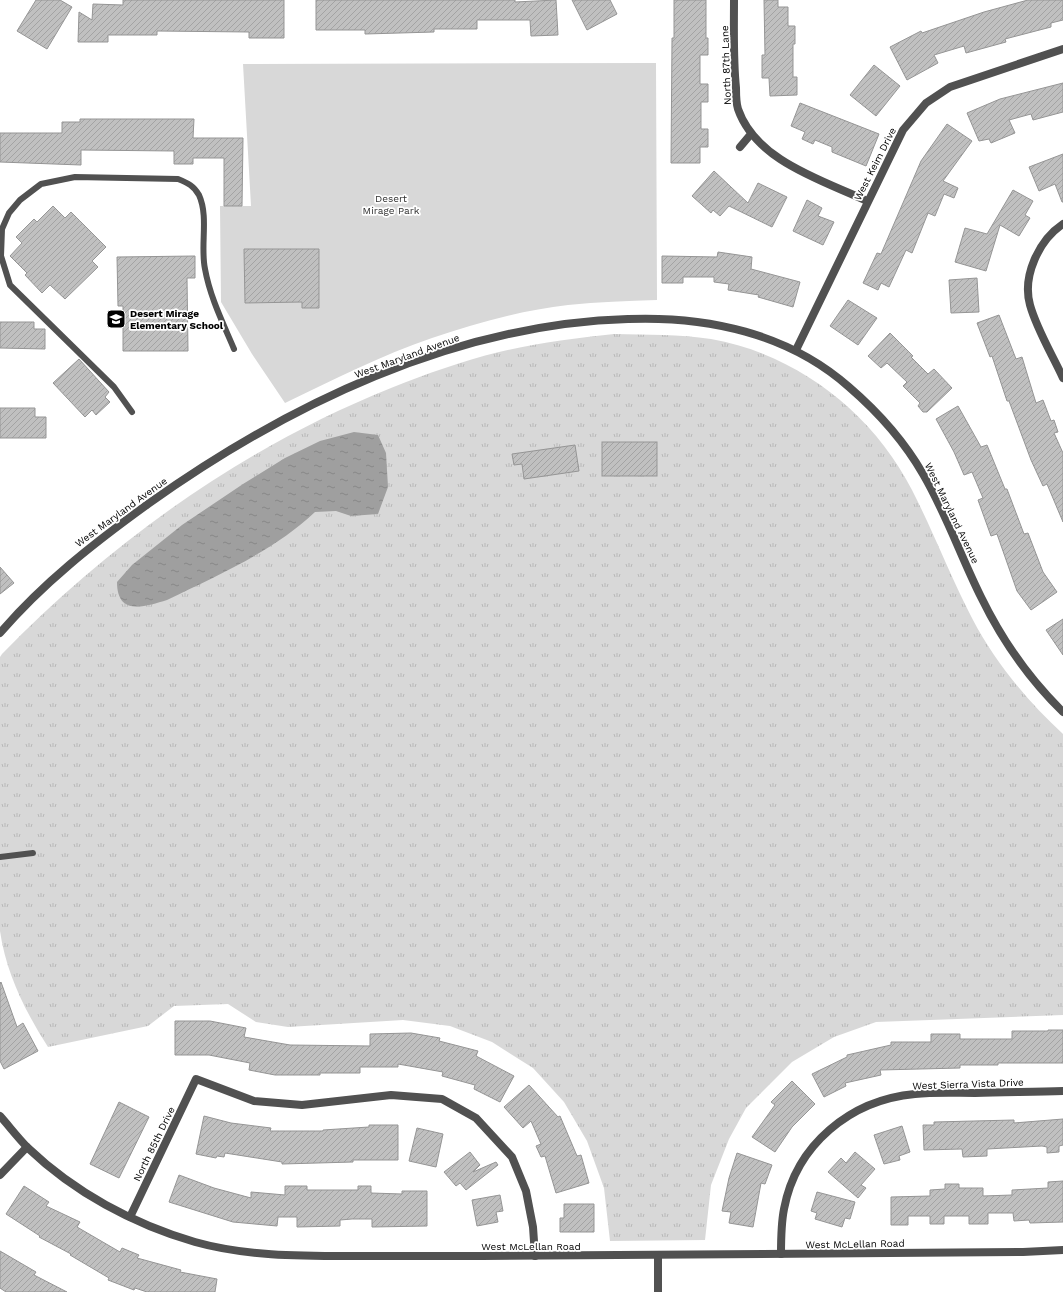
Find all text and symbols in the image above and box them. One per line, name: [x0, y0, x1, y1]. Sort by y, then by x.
street label: North 87th Lane: [719, 25, 733, 105]
street label: West Keim Drive: [852, 126, 898, 202]
park label: Desert Mirage Park: [363, 193, 420, 216]
school or university icon: Desert Mirage Elementary School: [105, 308, 127, 330]
place label: Desert Mirage Elementary School: [130, 308, 224, 331]
street label: West Maryland Avenue: [353, 332, 461, 380]
street label: West Maryland Avenue: [923, 461, 981, 565]
street label: West Maryland Avenue: [73, 475, 169, 549]
street label: West Sierra Vista Drive: [912, 1077, 1024, 1091]
street label: North 85th Drive: [131, 1105, 177, 1183]
street label: West McLellan Road: [805, 1238, 905, 1250]
street label: West McLellan Road: [481, 1241, 581, 1252]

